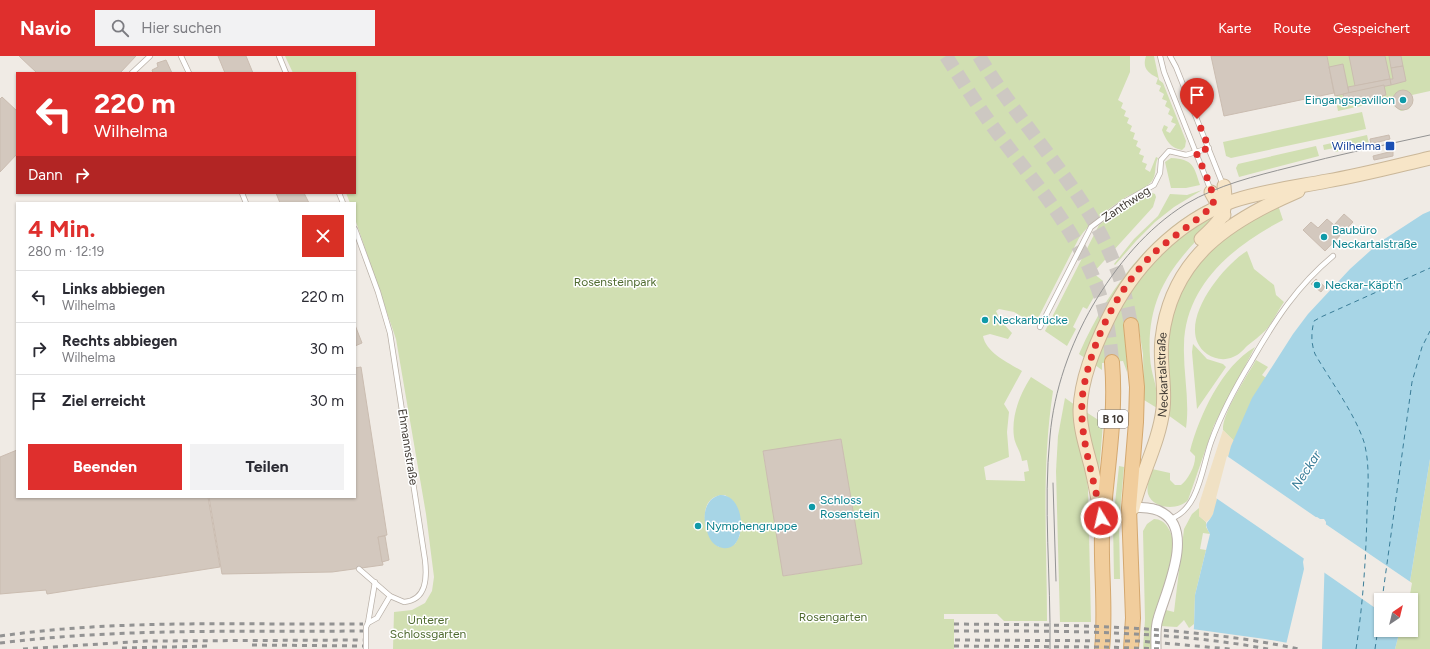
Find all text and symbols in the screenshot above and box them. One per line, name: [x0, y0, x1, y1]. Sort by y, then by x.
search box: [95, 10, 375, 46]
text: Navio: [20, 17, 71, 40]
icon: search: [109, 17, 131, 39]
text: Hier suchen: [141, 19, 221, 37]
text: Karte: [1218, 20, 1251, 37]
text: Route: [1273, 20, 1311, 37]
text: Gespeichert: [1333, 20, 1410, 37]
pin: [1180, 78, 1214, 119]
icon: arrive: [1186, 84, 1208, 106]
text: 220 m: [94, 86, 176, 120]
icon: left: [28, 88, 80, 140]
place label: Eingangspavillon: [1305, 93, 1395, 107]
marker: Eingangspavillon: [1398, 95, 1408, 105]
text: Wilhelma: [94, 120, 168, 142]
place label: Wilhelma: [1332, 139, 1381, 153]
marker: Wilhelma: [1384, 140, 1396, 152]
icon: right: [71, 164, 93, 186]
text: Dann: [28, 166, 63, 184]
street label: Zanthweg: [1099, 183, 1153, 225]
text: 4 Min.: [28, 214, 95, 243]
button: close: [302, 215, 344, 257]
place label: Baubüro Neckartalstraße: [1332, 223, 1418, 251]
marker: Baubüro Neckartalstraße: [1319, 232, 1329, 242]
text: 280 m · 12:19: [28, 244, 104, 259]
park label: Rosensteinpark: [574, 275, 656, 289]
place label: Neckar-Käpt'n: [1325, 278, 1403, 292]
text: Links abbiegen: [62, 280, 165, 298]
marker: Neckar-Käpt'n: [1312, 280, 1322, 290]
icon: left: [28, 286, 50, 308]
text: 220 m: [301, 288, 344, 306]
text: Wilhelma: [62, 298, 115, 313]
place label: Neckarbrücke: [993, 313, 1068, 327]
marker: Neckarbrücke: [980, 315, 990, 325]
street label: Neckartalstraße: [1154, 331, 1171, 418]
text: Rechts abbiegen: [62, 332, 177, 350]
icon: right: [28, 338, 50, 360]
text: 30 m: [310, 340, 344, 358]
text: Wilhelma: [62, 350, 115, 365]
icon: arrive: [28, 390, 50, 412]
text: Ziel erreicht: [62, 392, 146, 410]
text: 30 m: [310, 392, 344, 410]
street label: Ehmannstraße: [395, 408, 421, 487]
road number: B 10: [1098, 410, 1128, 428]
button: Beenden: [28, 444, 182, 490]
button: Teilen: [190, 444, 344, 490]
water label: Neckar: [1288, 448, 1324, 492]
place label: Schloss Rosenstein: [820, 493, 880, 521]
position arrow: [1080, 497, 1122, 539]
marker: Schloss Rosenstein: [807, 502, 817, 512]
place label: Nymphengruppe: [706, 519, 798, 533]
marker: Nymphengruppe: [693, 521, 703, 531]
north arrow: [1374, 593, 1418, 637]
map controls: [1374, 593, 1418, 637]
park label: Rosengarten: [799, 610, 867, 624]
park label: Unterer Schlossgarten: [390, 613, 466, 641]

